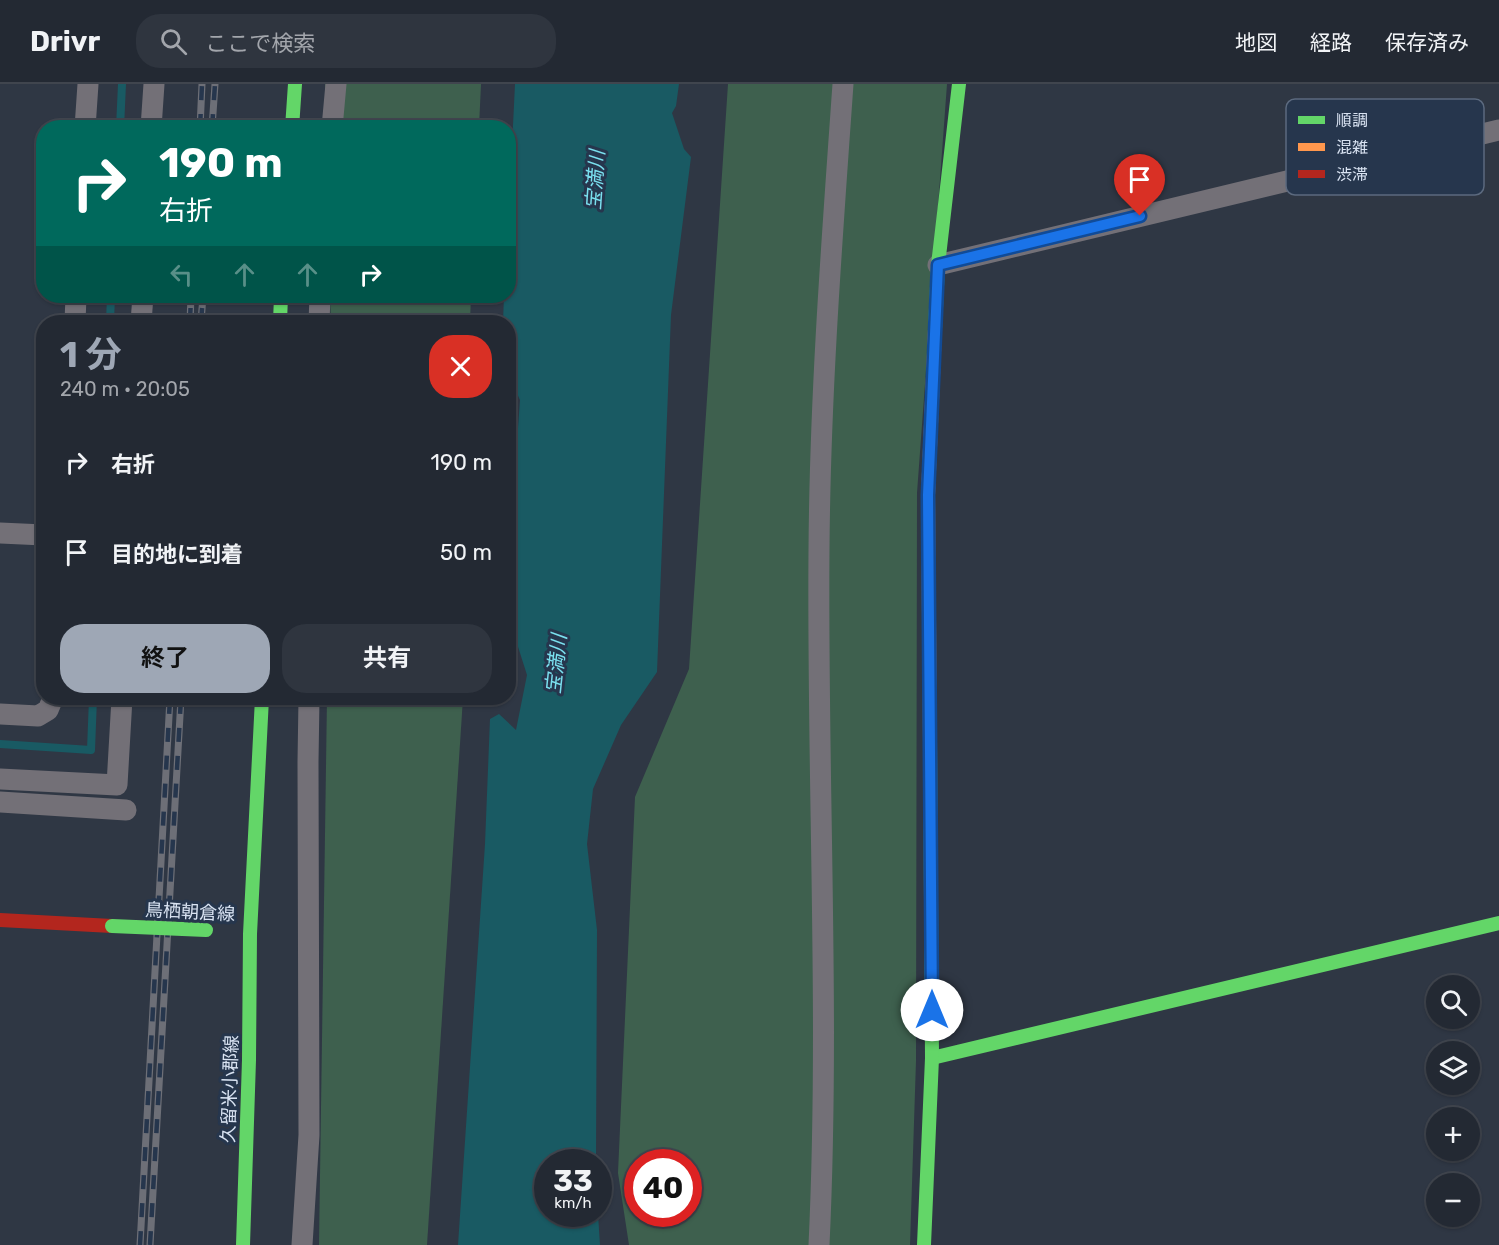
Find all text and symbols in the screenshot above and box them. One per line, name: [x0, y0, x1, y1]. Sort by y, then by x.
search box: [136, 14, 556, 68]
text: Drivr: [30, 25, 100, 58]
icon: search: [157, 25, 190, 58]
text: ここで検索: [205, 30, 315, 57]
text: 地図: [1235, 30, 1277, 55]
text: 経路: [1310, 30, 1352, 55]
text: 保存済み: [1385, 30, 1469, 55]
legend: [1286, 99, 1484, 195]
text: 順調: [1336, 111, 1368, 130]
text: 190 m: [159, 138, 283, 188]
text: 混雑: [1336, 138, 1368, 157]
icon: right: [60, 144, 138, 222]
water label: 宝満川: [581, 147, 609, 211]
pin: [1114, 154, 1165, 216]
icon: arrive: [1123, 163, 1156, 196]
text: 渋滞: [1336, 165, 1368, 184]
text: 右折: [159, 195, 213, 227]
icon: left: [165, 258, 198, 291]
icon: ahead: [228, 258, 261, 291]
icon: ahead: [291, 258, 324, 291]
icon: right: [354, 258, 387, 291]
text: 1 分: [60, 333, 122, 376]
button: close: [429, 335, 492, 398]
text: 240 m · 20:05: [60, 377, 190, 401]
icon: right: [60, 446, 93, 479]
text: 190 m: [431, 449, 492, 476]
text: 右折: [111, 451, 155, 478]
icon: arrive: [60, 536, 93, 569]
text: 50 m: [440, 539, 492, 566]
text: 目的地に到着: [111, 541, 243, 568]
button: 終了: [60, 624, 270, 693]
button: 共有: [282, 624, 492, 693]
water label: 宝満川: [541, 631, 571, 695]
street label: 鳥栖朝倉線: [144, 899, 236, 925]
map controls: [1426, 975, 1480, 1227]
button: search: [1426, 975, 1480, 1029]
position arrow: [900, 978, 964, 1042]
street label: 久留米小郡線: [217, 1035, 243, 1143]
button: layers: [1426, 1041, 1480, 1095]
button: +: [1426, 1107, 1480, 1161]
speed limit sign: 40: [624, 1149, 702, 1227]
text: 33: [553, 1163, 593, 1199]
button: −: [1426, 1173, 1480, 1227]
text: km/h: [554, 1194, 592, 1212]

